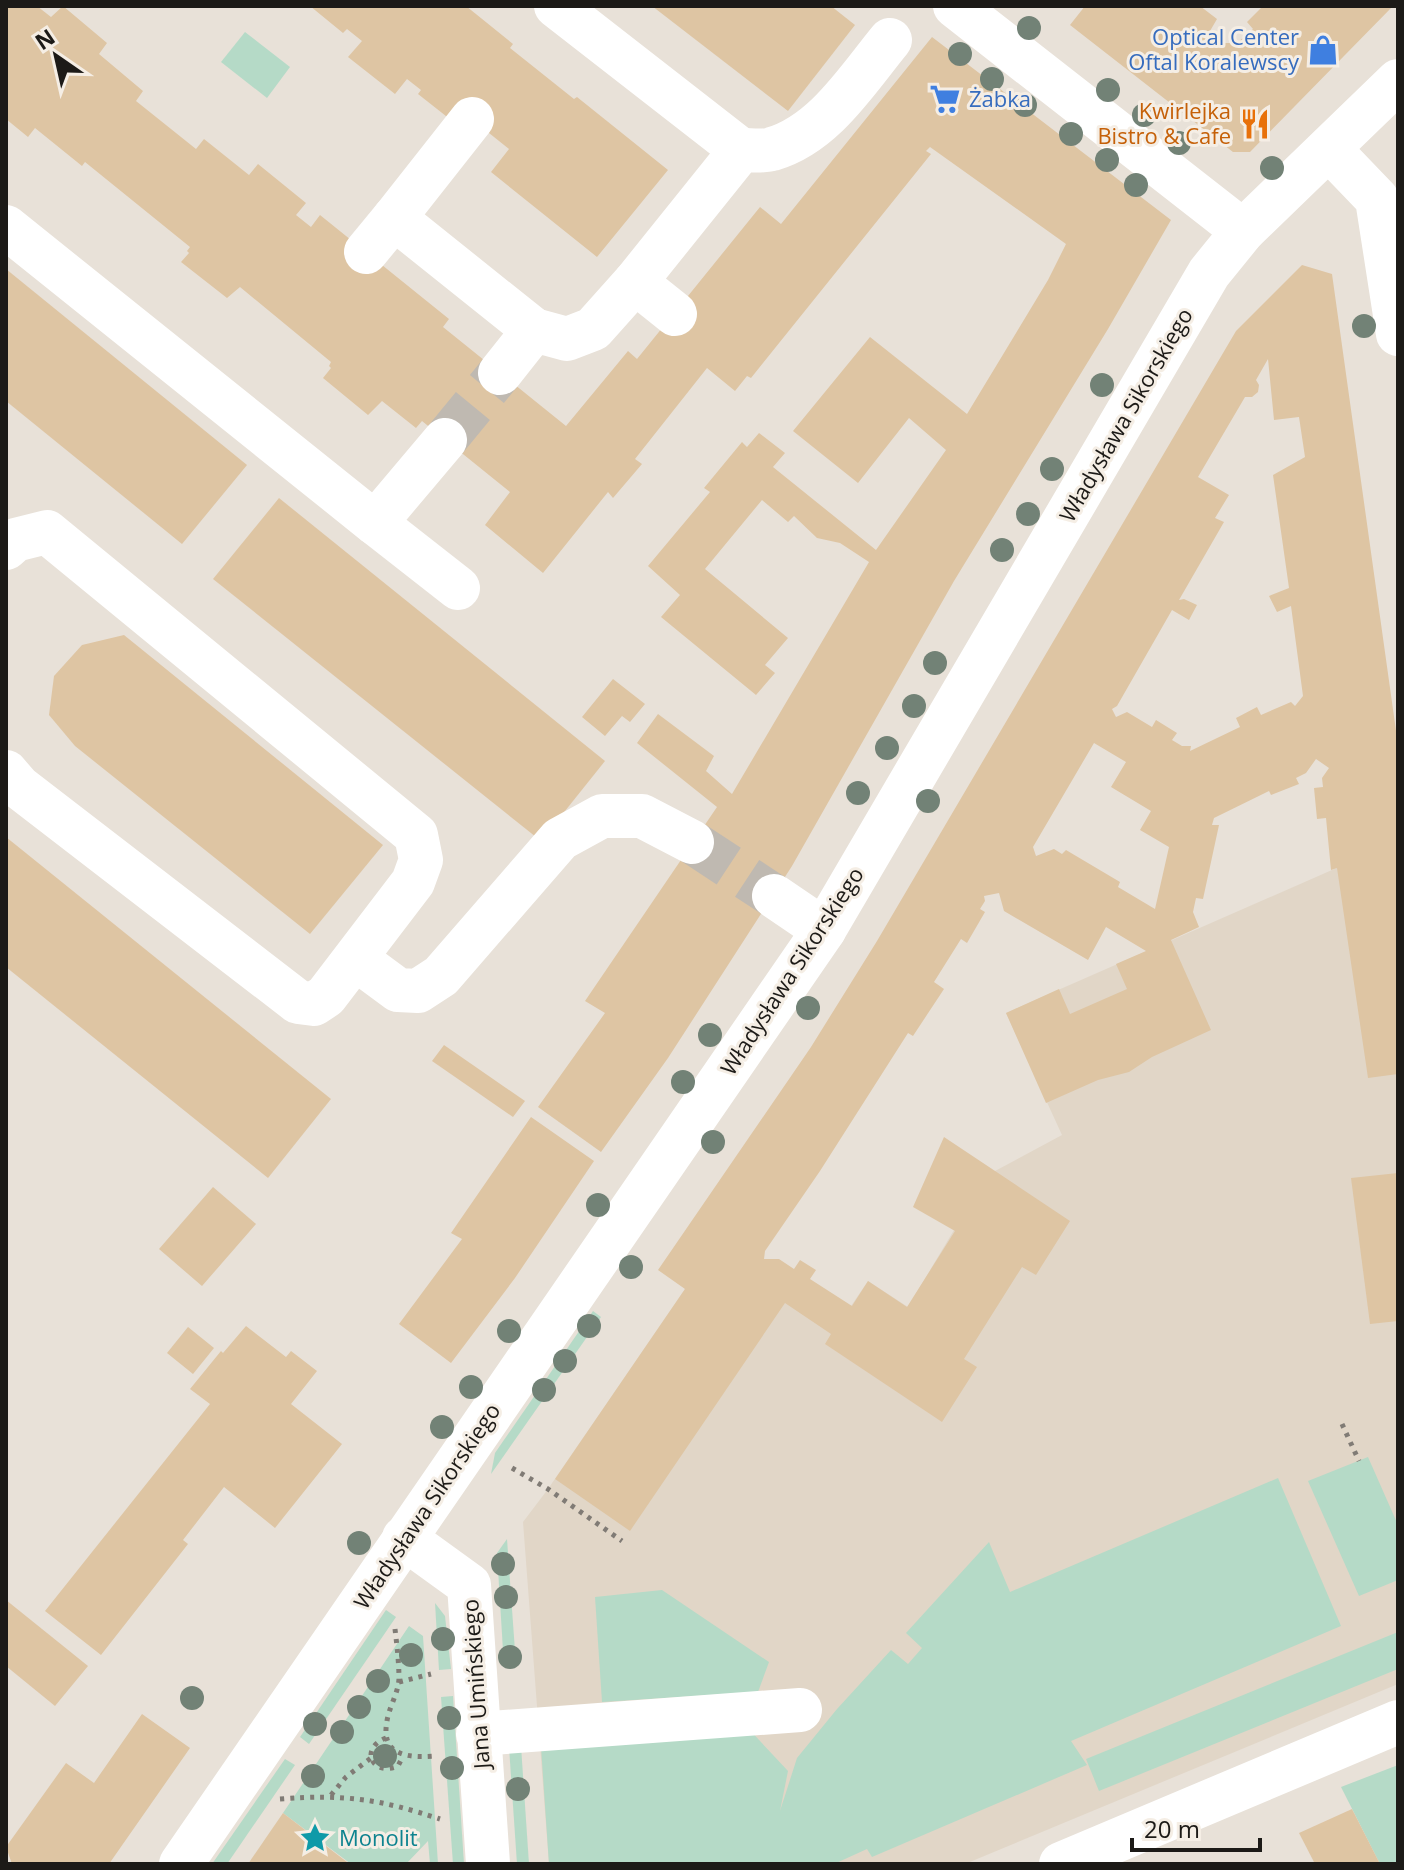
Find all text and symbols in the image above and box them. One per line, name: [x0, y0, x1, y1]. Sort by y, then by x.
north arrow: [16, 16, 96, 96]
text: N: [28, 21, 60, 56]
place label: Optical Center Oftal Koralewscy: [1128, 21, 1300, 76]
shop icon: Optical Center Oftal Koralewscy: [1306, 33, 1340, 67]
supermarket icon: Żabka: [928, 82, 962, 116]
place label: Żabka: [969, 83, 1031, 113]
place label: Kwirlejka Bistro & Cafe: [1097, 95, 1231, 150]
restaurant icon: Kwirlejka Bistro & Cafe: [1238, 107, 1272, 141]
street label: Władysława Sikorskiego: [1052, 302, 1199, 527]
street label: Władysława Sikorskiego: [713, 861, 870, 1080]
street label: Władysława Sikorskiego: [346, 1397, 506, 1614]
street label: Jana Umińskiego: [454, 1598, 496, 1772]
scale bar: [1132, 1802, 1260, 1852]
text: 20 m: [1144, 1812, 1200, 1845]
place icon: Monolit: [298, 1821, 332, 1855]
place label: Monolit: [339, 1822, 418, 1852]

